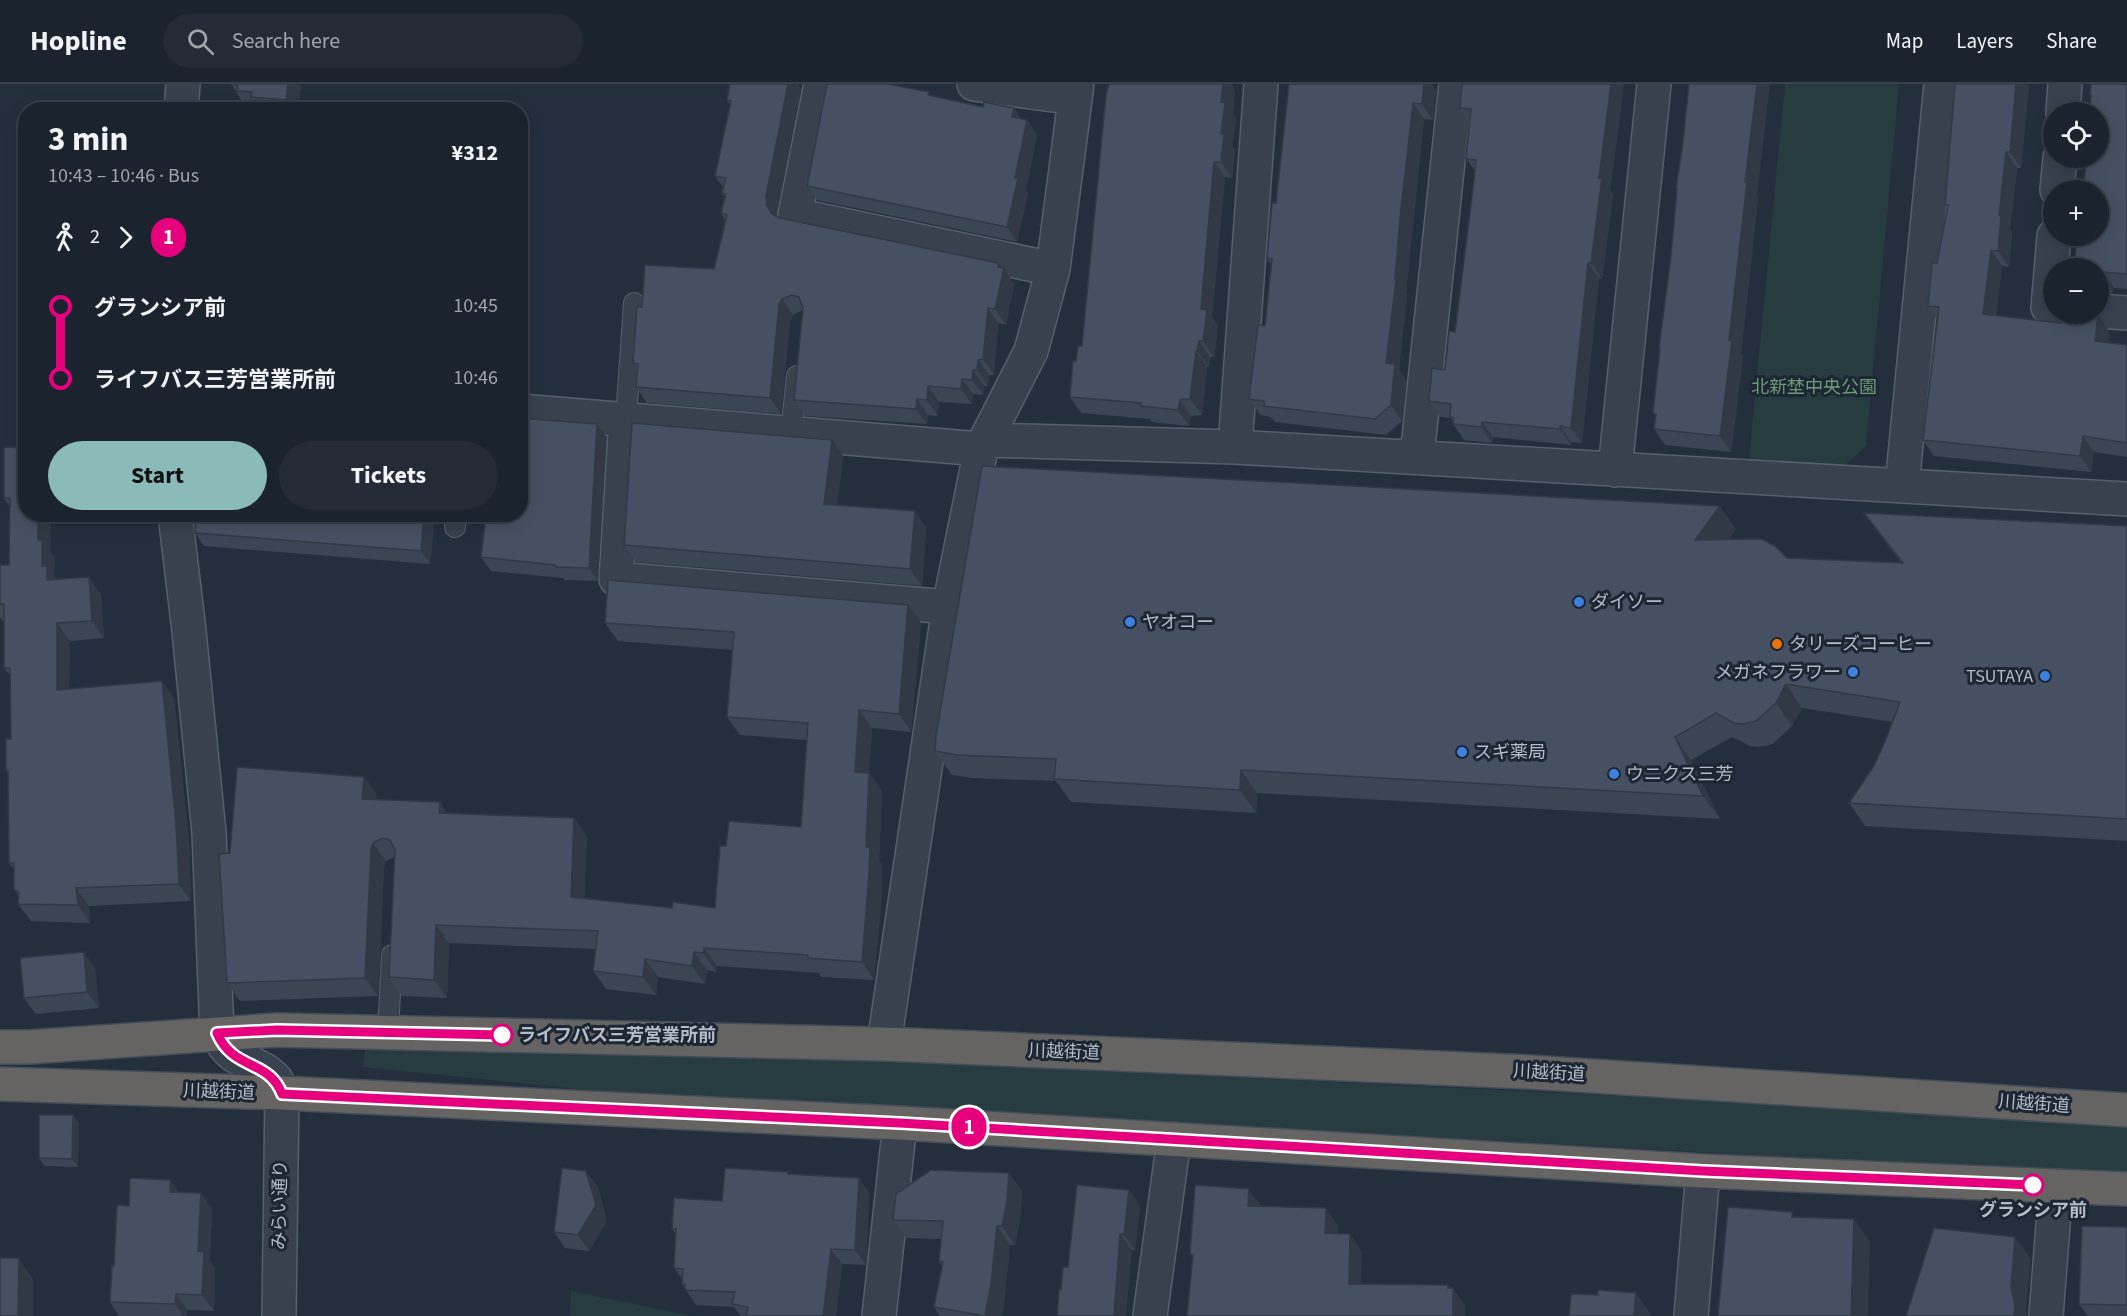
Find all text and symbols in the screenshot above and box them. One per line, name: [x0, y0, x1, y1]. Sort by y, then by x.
search box: [163, 14, 583, 68]
text: Hopline: [30, 21, 127, 61]
icon: search: [184, 25, 217, 58]
text: Search here: [232, 25, 340, 57]
text: Map: [1886, 26, 1923, 56]
text: Layers: [1956, 26, 2013, 56]
text: Share: [2046, 26, 2097, 56]
map controls: [2043, 102, 2109, 324]
button: locate: [2043, 102, 2109, 168]
text: 3 min: [48, 116, 128, 163]
text: ¥312: [452, 137, 498, 169]
text: 10:43 – 10:46 · Bus: [48, 162, 199, 190]
button: +: [2043, 180, 2109, 246]
icon: walk: [48, 221, 81, 254]
icon: forward: [109, 221, 142, 254]
text: 1: [163, 222, 174, 252]
text: 2: [90, 223, 100, 251]
button: −: [2043, 258, 2109, 324]
text: グランシア前: [94, 292, 226, 324]
text: 10:45: [453, 292, 498, 320]
text: ライフバス三芳営業所前: [94, 364, 336, 396]
text: 10:46: [453, 364, 498, 392]
park label: 北新埜中央公園: [1751, 375, 1877, 400]
button: Start: [48, 441, 267, 510]
button: Tickets: [279, 441, 498, 510]
place label: ダイソー: [1591, 590, 1663, 615]
marker: ダイソー: [1572, 595, 1586, 609]
place label: ヤオコー: [1142, 610, 1214, 635]
marker: ヤオコー: [1123, 615, 1137, 629]
place label: タリーズコーヒー: [1789, 632, 1932, 657]
marker: タリーズコーヒー: [1770, 637, 1784, 651]
place label: メガネフラワー: [1715, 660, 1841, 685]
place label: TSUTAYA: [1966, 664, 2033, 689]
marker: メガネフラワー: [1846, 665, 1860, 679]
marker: TSUTAYA: [2038, 669, 2052, 683]
place label: スギ薬局: [1474, 740, 1546, 765]
marker: スギ薬局: [1455, 745, 1469, 759]
place label: ウニクス三芳: [1626, 762, 1733, 787]
marker: ウニクス三芳: [1607, 767, 1621, 781]
place label: ライフバス三芳営業所前: [518, 1023, 716, 1048]
marker: ライフバス三芳営業所前: [491, 1024, 513, 1046]
street label: 川越街道: [1028, 1038, 1100, 1066]
street label: 川越街道: [1512, 1059, 1586, 1087]
street label: 川越街道: [183, 1078, 255, 1106]
street label: 川越街道: [1997, 1089, 2071, 1119]
line badge: 1: [950, 1108, 988, 1146]
text: 1: [963, 1112, 975, 1142]
street label: みらい通り: [267, 1160, 293, 1250]
marker: グランシア前: [2022, 1174, 2044, 1196]
place label: グランシア前: [1979, 1198, 2087, 1223]

